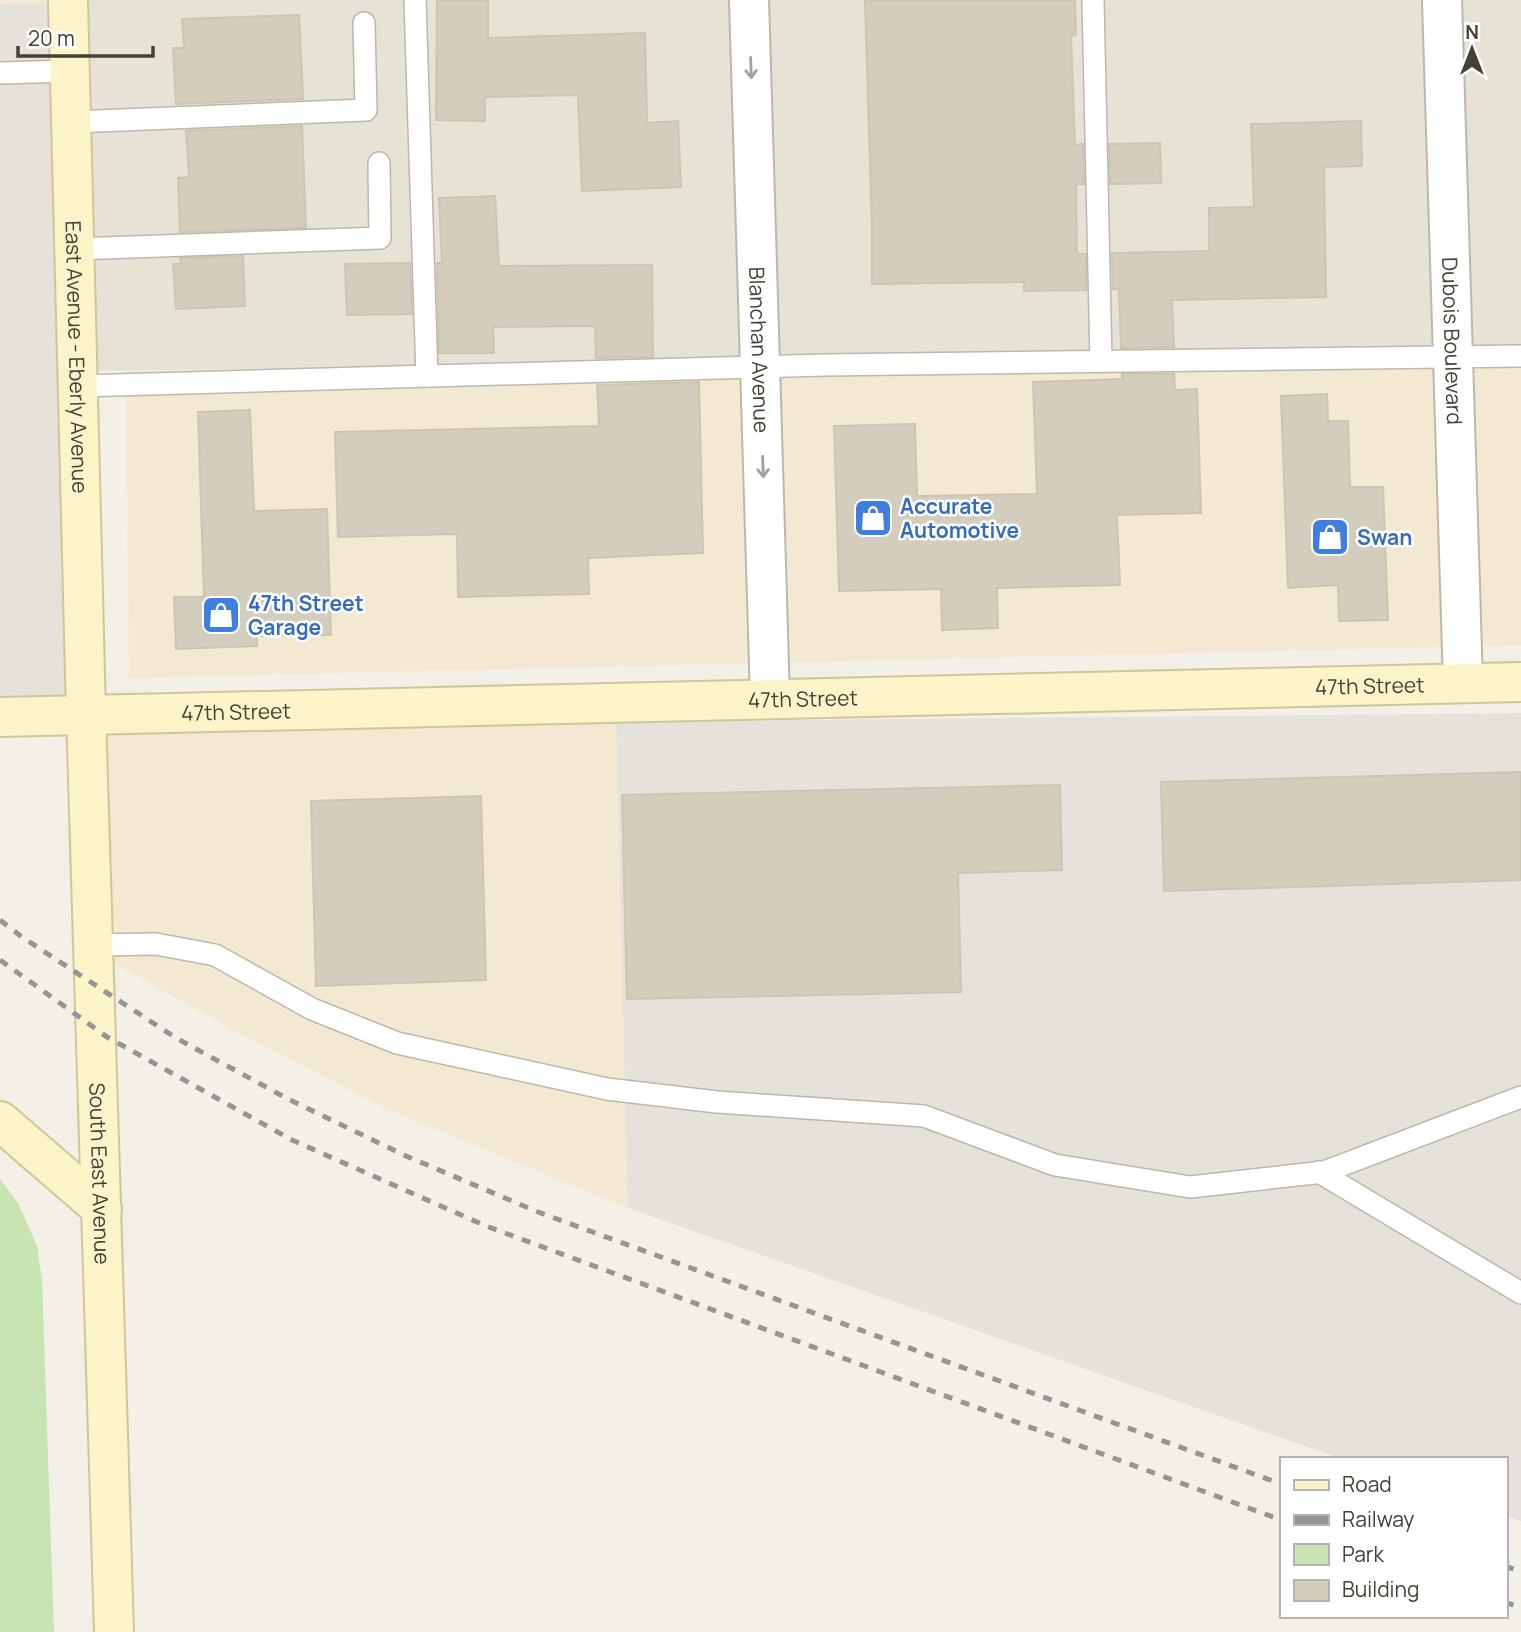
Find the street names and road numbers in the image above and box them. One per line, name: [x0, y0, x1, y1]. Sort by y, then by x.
street label: East Avenue - Eberly Avenue: [60, 220, 94, 494]
street label: Dubois Boulevard: [1436, 257, 1469, 425]
street label: Blanchan Avenue: [743, 266, 776, 433]
street label: 47th Street: [1314, 670, 1425, 701]
street label: 47th Street: [748, 683, 858, 714]
street label: 47th Street: [181, 696, 291, 727]
street label: South East Avenue: [83, 1082, 117, 1265]

